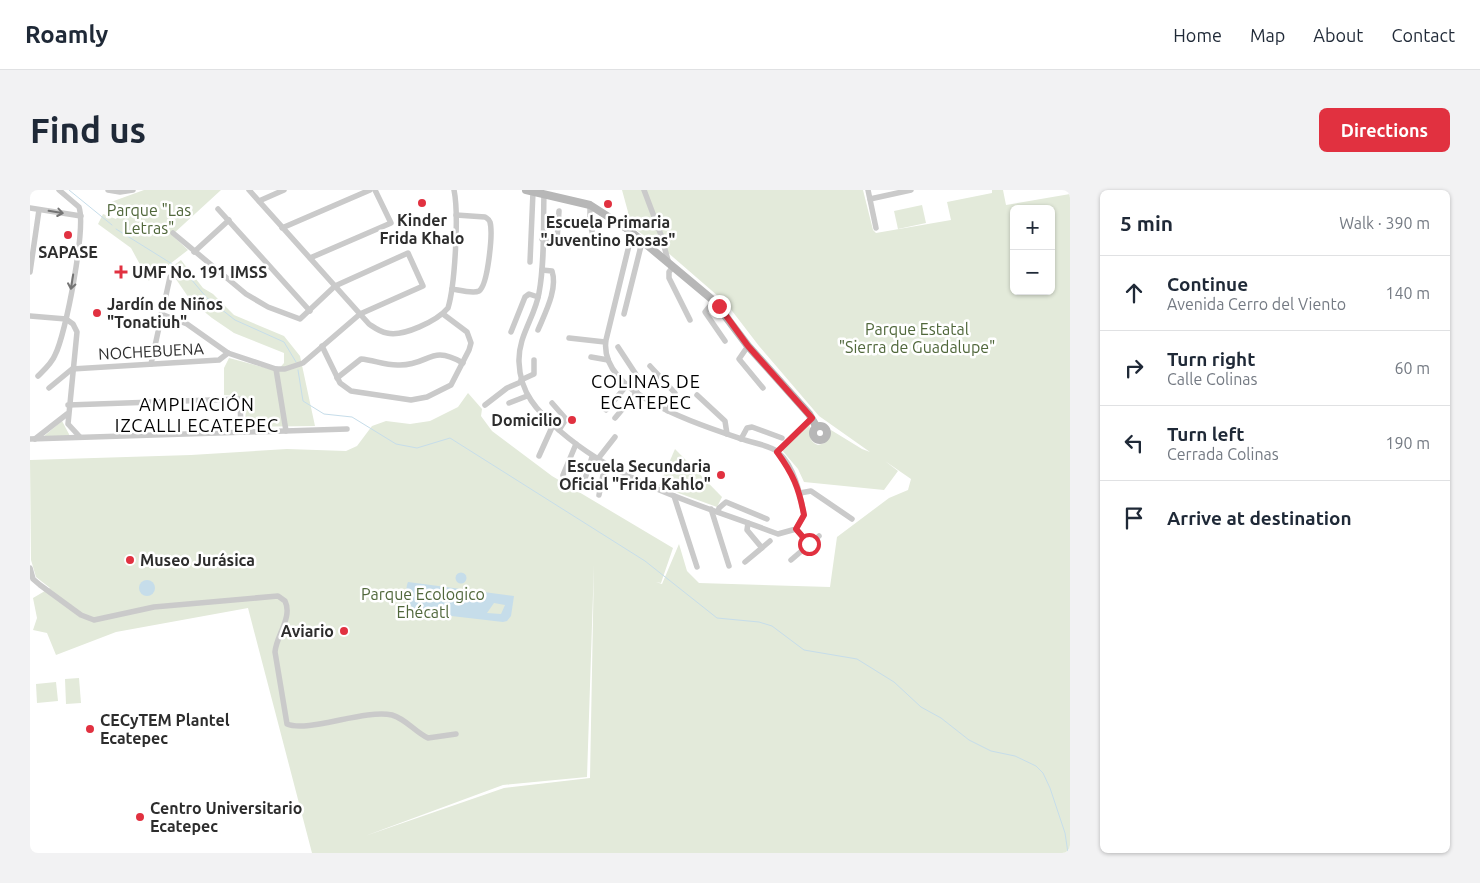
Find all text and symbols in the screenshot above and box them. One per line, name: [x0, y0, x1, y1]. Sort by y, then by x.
text: Roamly: [25, 21, 108, 48]
text: Home: [1173, 25, 1222, 45]
text: Map: [1250, 25, 1285, 45]
text: About: [1313, 25, 1363, 45]
text: Contact: [1391, 25, 1455, 45]
button: Directions: [1319, 108, 1450, 152]
text: Find us: [30, 110, 146, 150]
marker: Kinder Frida Khalo: [416, 197, 428, 209]
marker: Escuela Primaria "Juventino Rosas": [602, 198, 614, 210]
park label: Parque "Las Letras": [107, 201, 191, 237]
map controls: [1010, 205, 1055, 295]
button: +: [1010, 205, 1055, 250]
one-way arrow: [47, 208, 63, 218]
place label: Kinder Frida Khalo: [380, 211, 464, 247]
text: 5 min: [1120, 211, 1173, 235]
place label: Escuela Primaria "Juventino Rosas": [540, 213, 676, 249]
text: Walk · 390 m: [1339, 214, 1430, 232]
marker: SAPASE: [62, 229, 74, 241]
place label: SAPASE: [38, 243, 98, 261]
button: −: [1010, 250, 1055, 295]
place label: UMF No. 191 IMSS: [132, 263, 267, 281]
marker: UMF No. 191 IMSS: [114, 265, 128, 279]
one-way arrow: [67, 273, 77, 289]
text: Continue: [1167, 273, 1248, 295]
icon: ahead: [1120, 279, 1148, 307]
text: 140 m: [1385, 284, 1430, 302]
place label: Jardín de Niños "Tonatiuh": [107, 295, 223, 331]
route end: [708, 295, 731, 318]
text: Avenida Cerro del Viento: [1167, 295, 1346, 313]
marker: Jardín de Niños "Tonatiuh": [91, 307, 103, 319]
park label: Parque Estatal "Sierra de Guadalupe": [839, 320, 995, 356]
street label: NOCHEBUENA: [98, 339, 205, 363]
text: Turn right: [1167, 348, 1255, 370]
icon: right: [1120, 354, 1148, 382]
text: 60 m: [1394, 359, 1430, 377]
text: Calle Colinas: [1167, 370, 1257, 388]
district label: COLINAS DE ECATEPEC: [591, 371, 701, 412]
district label: AMPLIACIÓN IZCALLI ECATEPEC: [115, 393, 279, 435]
place label: Domicilio: [491, 411, 562, 429]
marker: Domicilio: [566, 414, 578, 426]
text: Turn left: [1167, 423, 1245, 445]
icon: left: [1120, 429, 1148, 457]
text: 190 m: [1385, 434, 1430, 452]
text: Cerrada Colinas: [1167, 445, 1279, 463]
place label: Escuela Secundaria Oficial "Frida Kahlo": [559, 457, 711, 493]
marker: Escuela Secundaria Oficial "Frida Kahlo": [715, 469, 727, 481]
icon: arrive: [1120, 504, 1148, 532]
text: Arrive at destination: [1167, 507, 1352, 529]
route start: [798, 533, 821, 556]
place label: Museo Jurásica: [140, 551, 255, 569]
marker: Museo Jurásica: [124, 554, 136, 566]
park label: Parque Ecologico Ehécatl: [361, 585, 485, 621]
place label: Aviario: [281, 622, 334, 640]
marker: Aviario: [338, 625, 350, 637]
place label: CECyTEM Plantel Ecatepec: [100, 711, 230, 747]
marker: CECyTEM Plantel Ecatepec: [84, 723, 96, 735]
place label: Centro Universitario Ecatepec: [150, 799, 302, 835]
marker: Centro Universitario Ecatepec: [134, 811, 146, 823]

